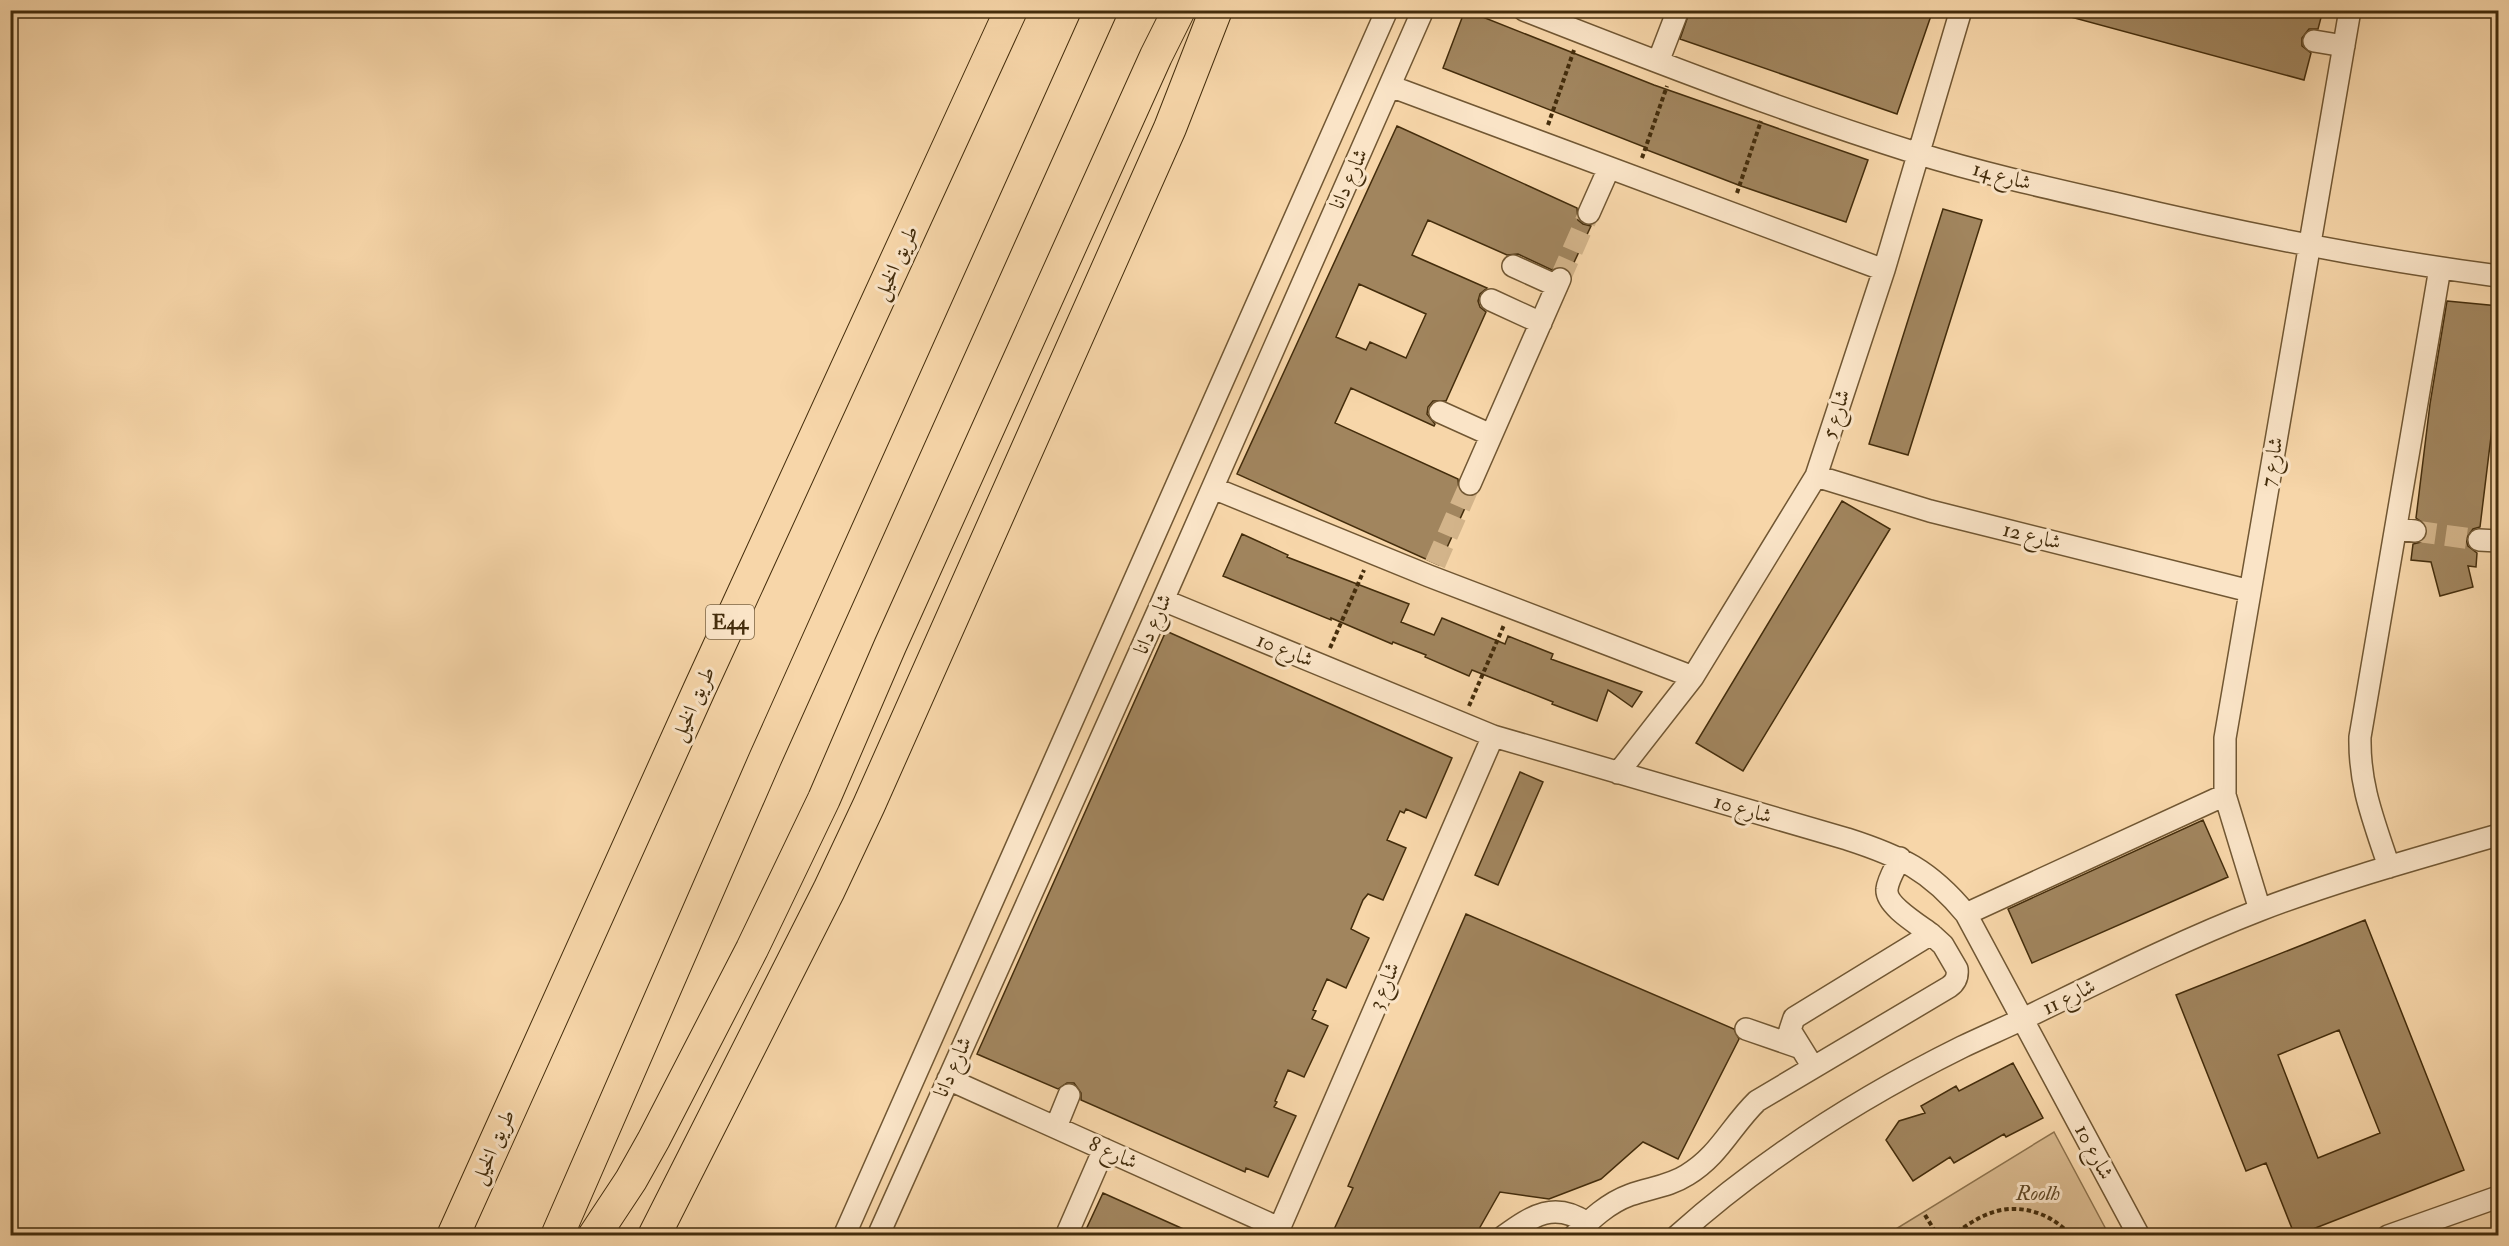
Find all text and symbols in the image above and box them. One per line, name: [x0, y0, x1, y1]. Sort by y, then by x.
street label: شارع دانا: [1324, 144, 1378, 215]
street label: شارع 14: [1969, 155, 2034, 201]
street label: طريق الخيل: [867, 221, 926, 305]
street label: شارع 5: [1815, 386, 1860, 443]
street label: شارع 7: [2254, 435, 2294, 490]
street label: شارع 12: [1999, 516, 2064, 560]
street label: شارع دانا: [1128, 589, 1182, 660]
road number: E44: [706, 605, 754, 639]
street label: شارع 10: [1251, 626, 1317, 677]
street label: طريق الخيل: [665, 662, 722, 746]
street label: شارع 10: [1710, 788, 1775, 834]
street label: شارع 3: [1362, 958, 1410, 1015]
street label: شارع 11: [2038, 973, 2102, 1025]
street label: شارع دانا: [928, 1032, 982, 1103]
street label: طريق الخيل: [465, 1105, 522, 1189]
street label: شارع 10: [2065, 1120, 2120, 1186]
street label: شارع 8: [1083, 1130, 1142, 1179]
park label: Roolh: [2015, 1180, 2060, 1207]

